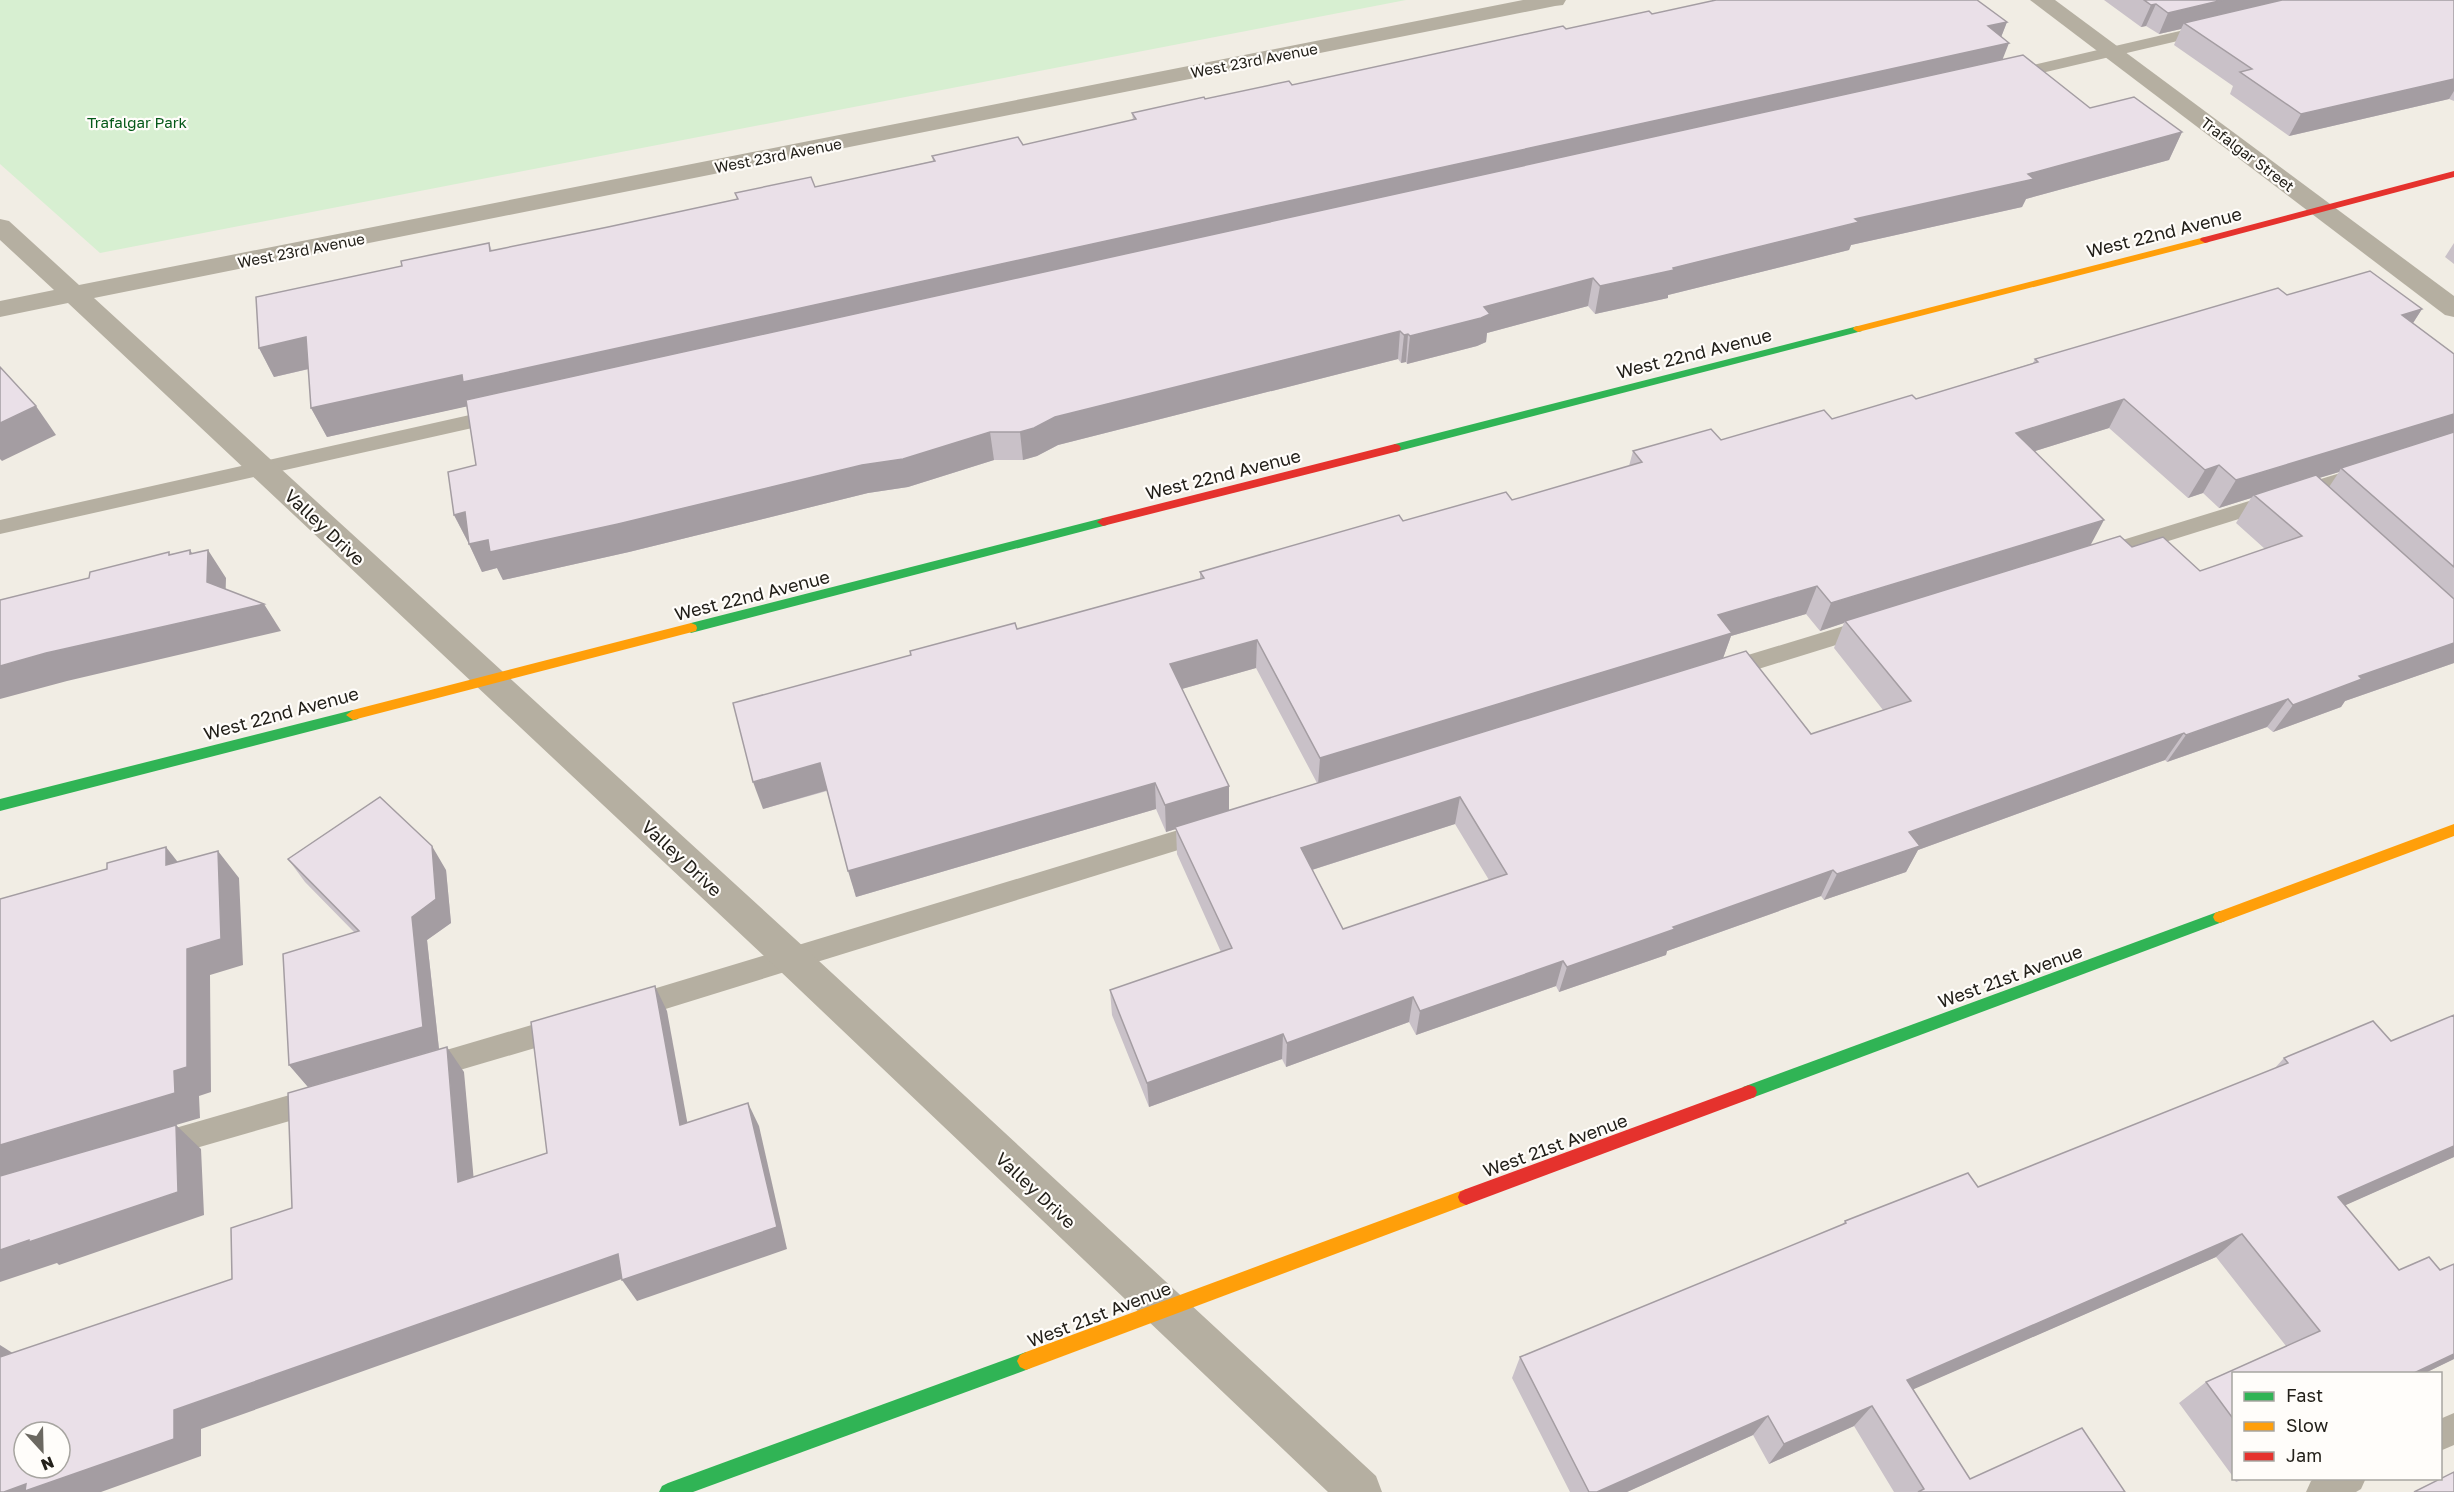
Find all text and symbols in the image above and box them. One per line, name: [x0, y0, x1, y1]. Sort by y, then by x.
street label: West 23rd Avenue: [1189, 39, 1319, 81]
park label: Trafalgar Park: [87, 113, 188, 131]
street label: Trafalgar Street: [2198, 113, 2298, 195]
street label: West 23rd Avenue: [713, 134, 843, 176]
street label: West 22nd Avenue: [2084, 202, 2244, 262]
street label: West 23rd Avenue: [236, 229, 366, 271]
street label: West 22nd Avenue: [1614, 323, 1774, 383]
street label: West 22nd Avenue: [1143, 444, 1303, 504]
street label: Valley Drive: [280, 484, 370, 570]
street label: West 22nd Avenue: [672, 565, 832, 625]
street label: West 22nd Avenue: [201, 682, 361, 744]
street label: Valley Drive: [637, 815, 727, 901]
street label: West 21st Avenue: [1935, 940, 2085, 1012]
street label: West 21st Avenue: [1480, 1109, 1630, 1181]
street label: Valley Drive: [991, 1147, 1081, 1233]
street label: West 21st Avenue: [1024, 1276, 1174, 1352]
legend: [2232, 1372, 2442, 1480]
text: Fast: [2286, 1384, 2323, 1406]
text: Slow: [2286, 1414, 2329, 1436]
north arrow: [12, 1420, 72, 1480]
text: Jam: [2286, 1444, 2322, 1466]
text: N: [38, 1452, 57, 1475]

